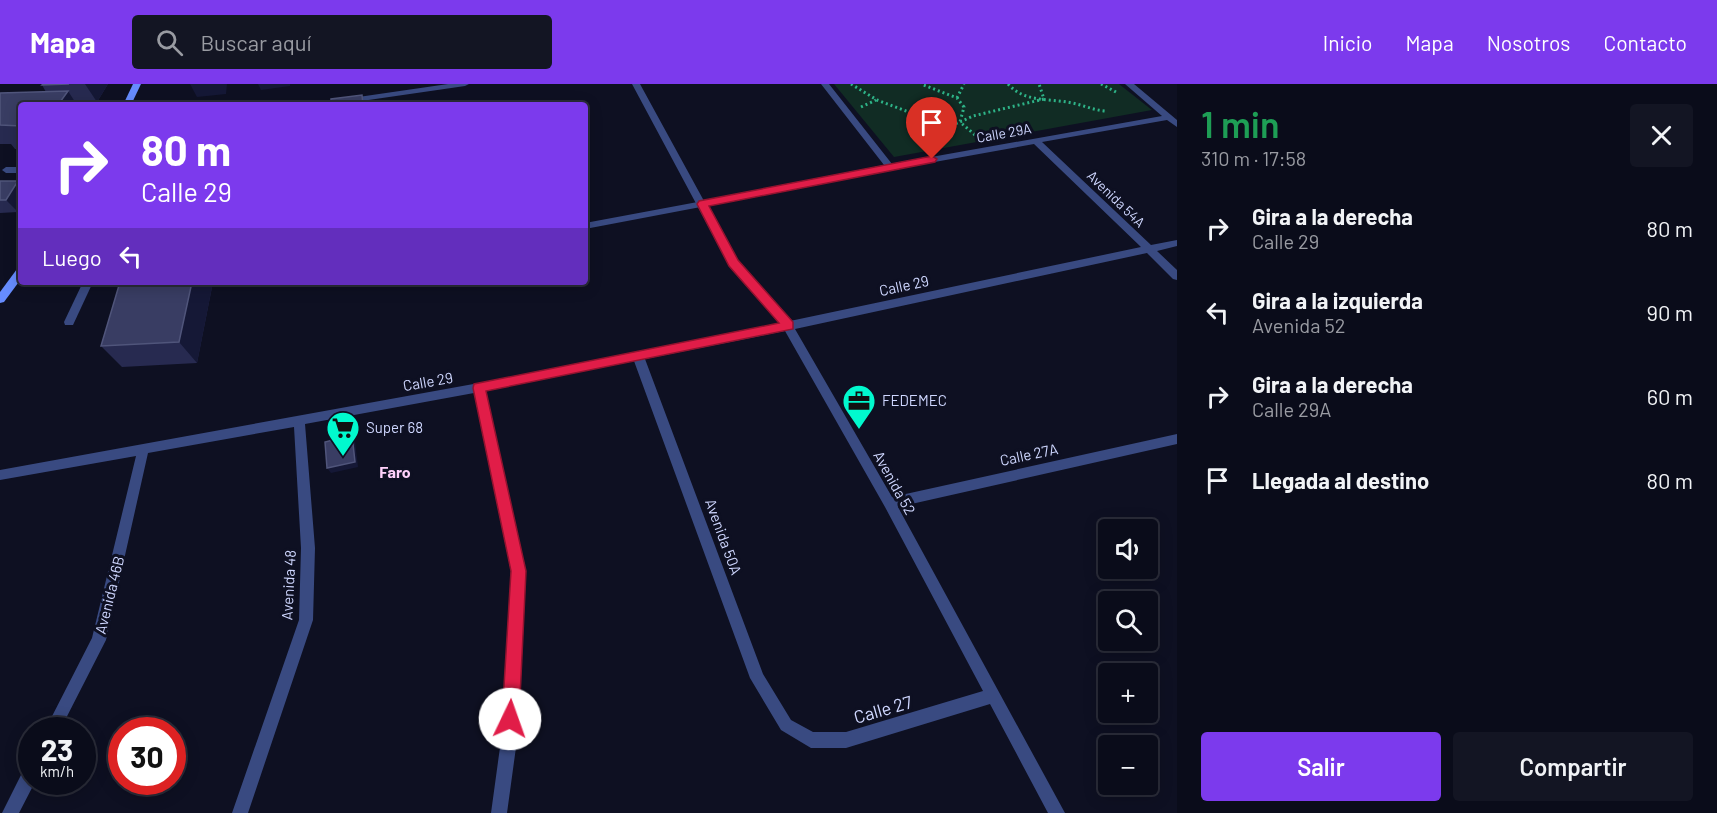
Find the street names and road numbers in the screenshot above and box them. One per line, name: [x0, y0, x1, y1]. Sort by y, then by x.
street label: Calle 29A: [975, 119, 1033, 146]
street label: Avenida 54A: [1084, 167, 1149, 231]
street label: Calle 29: [877, 271, 930, 299]
street label: Calle 29: [401, 368, 454, 394]
street label: Calle 27A: [998, 439, 1059, 469]
street label: Avenida 52: [870, 448, 920, 518]
street label: Avenida 50A: [702, 496, 746, 577]
street label: Avenida 48: [277, 549, 299, 621]
street label: Avenida 46B: [91, 554, 127, 636]
street label: Calle 27: [851, 690, 915, 728]

